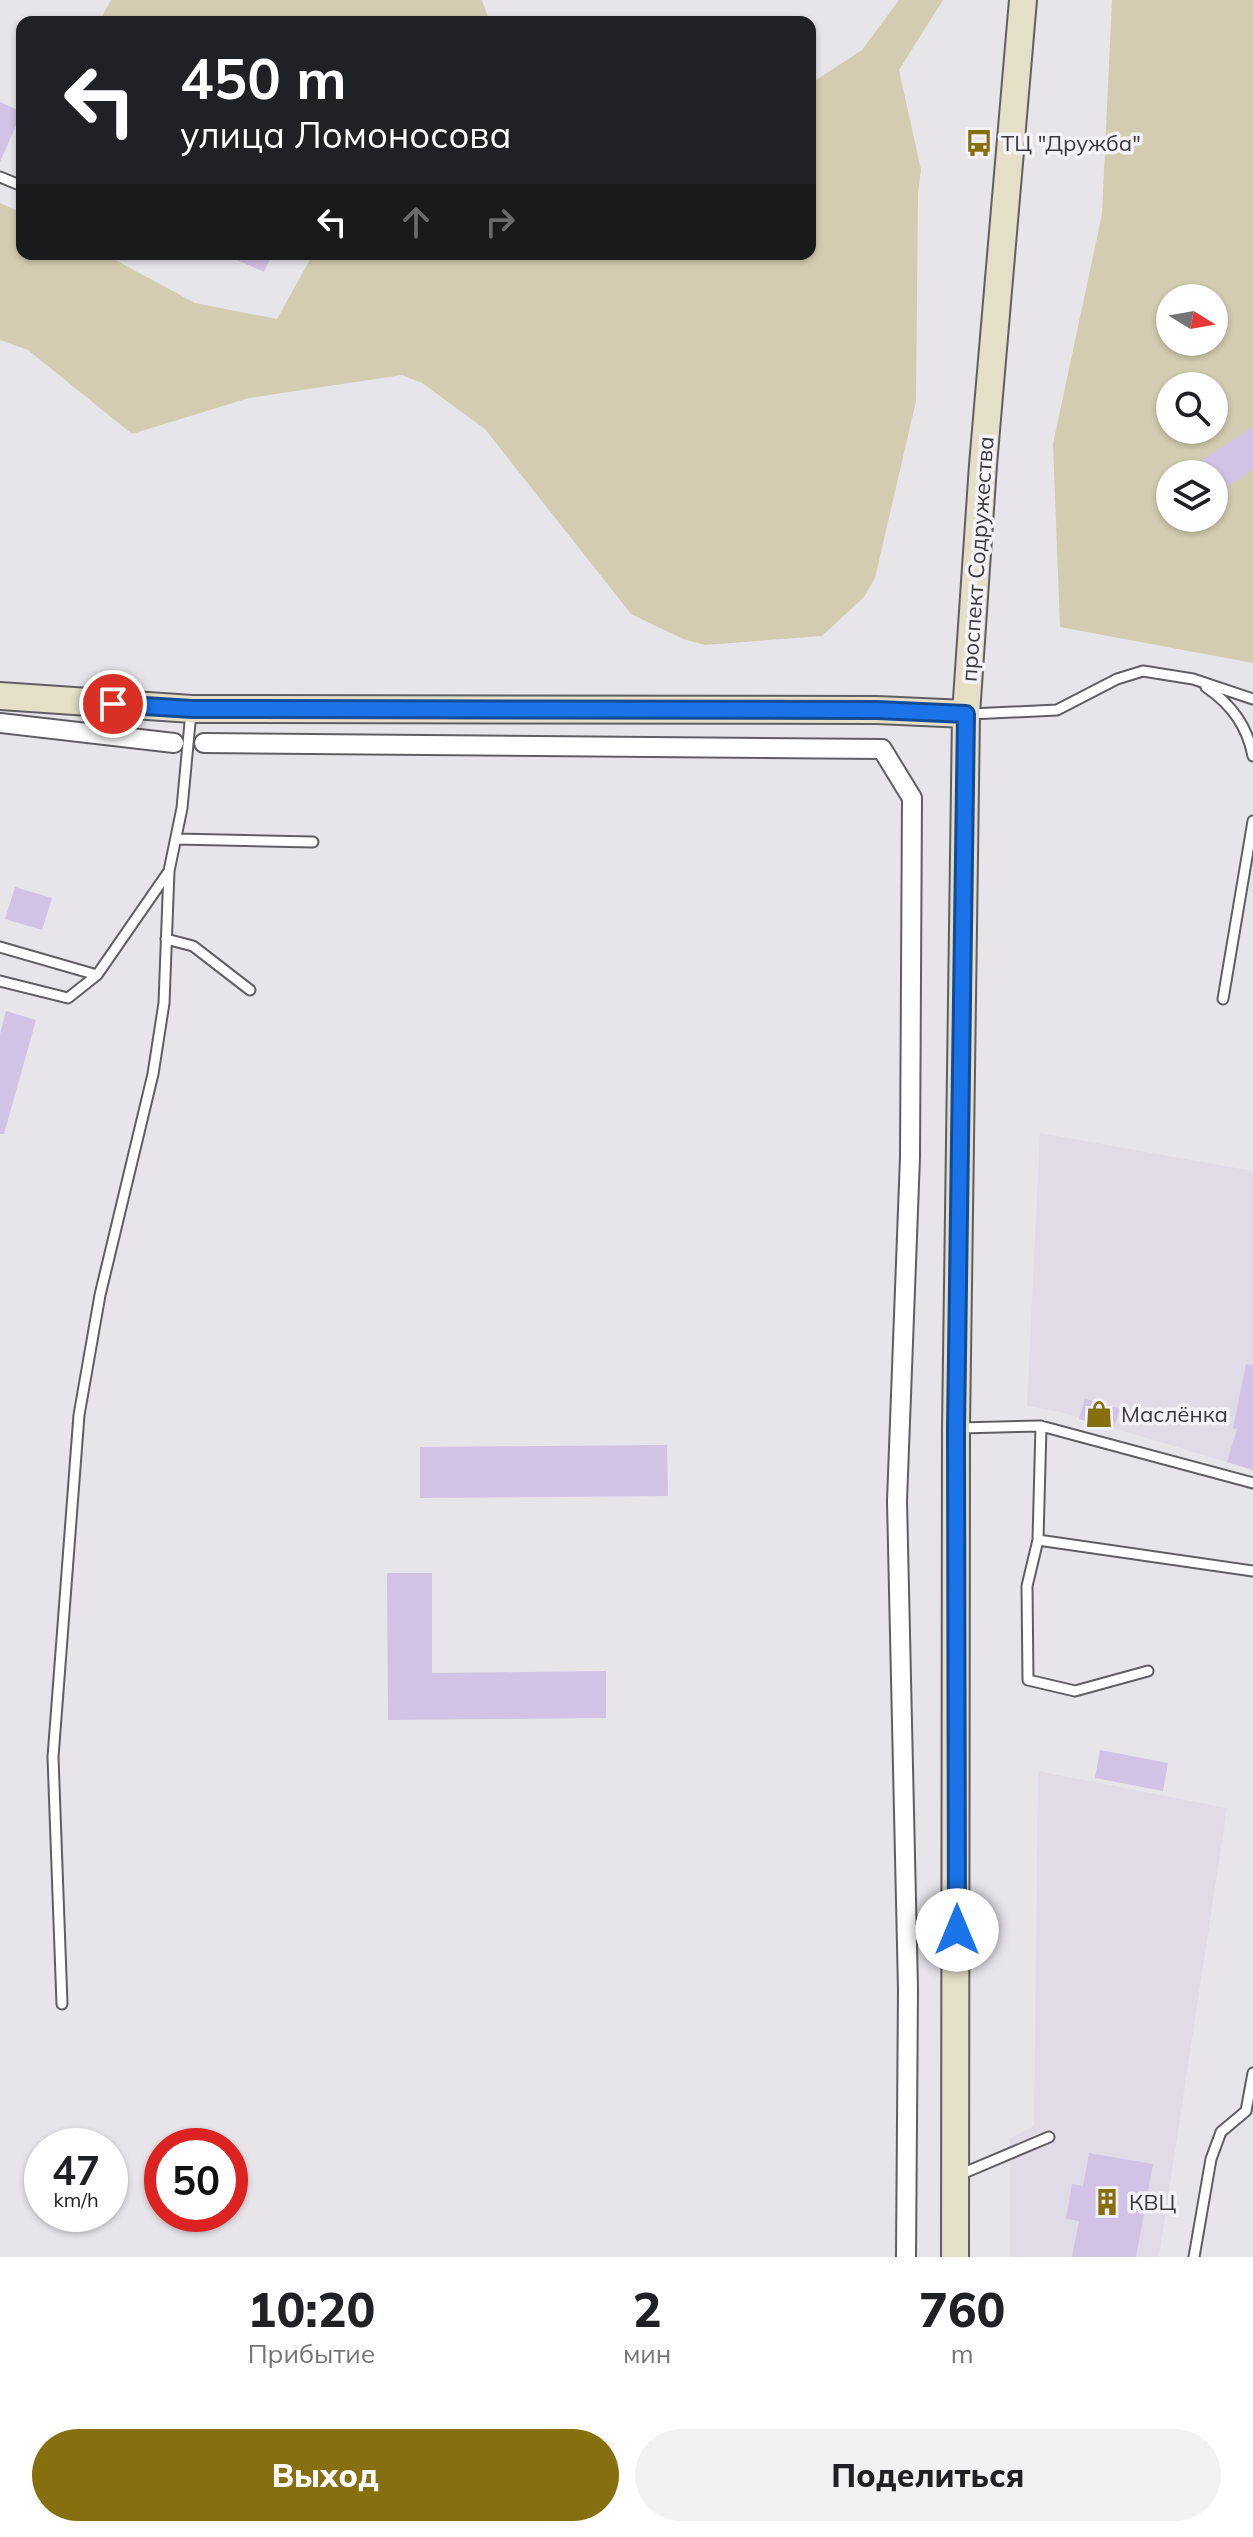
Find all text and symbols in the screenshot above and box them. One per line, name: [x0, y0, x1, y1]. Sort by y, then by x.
text: 450 m: [180, 43, 347, 113]
icon: left: [48, 48, 152, 152]
text: улица Ломоносова: [180, 112, 511, 157]
bus stop icon: ТЦ "Дружба": [964, 128, 994, 158]
place label: ТЦ "Дружба": [1001, 129, 1141, 157]
icon: left: [310, 200, 354, 244]
icon: ahead: [394, 200, 438, 244]
icon: right: [478, 200, 522, 244]
north arrow: [1156, 284, 1228, 356]
map controls: [1156, 284, 1228, 532]
button: search: [1156, 372, 1228, 444]
street label: проспект Содружества: [954, 435, 1000, 683]
button: layers: [1156, 460, 1228, 532]
pin: [79, 670, 147, 738]
icon: arrive: [91, 682, 135, 726]
shop icon: Маслёнка: [1084, 1399, 1114, 1429]
place label: Маслёнка: [1121, 1400, 1228, 1428]
position arrow: [915, 1888, 999, 1972]
speed limit sign: 50: [144, 2128, 248, 2232]
text: 47: [52, 2145, 100, 2195]
text: km/h: [53, 2187, 99, 2212]
building icon: КВЦ: [1092, 2187, 1122, 2217]
place label: КВЦ: [1129, 2188, 1176, 2216]
text: 10:20: [248, 2279, 375, 2339]
text: 2: [633, 2279, 662, 2339]
text: 760: [919, 2279, 1005, 2339]
text: Прибытие: [248, 2337, 375, 2370]
text: мин: [623, 2337, 671, 2370]
text: m: [951, 2337, 974, 2370]
button: Выход: [32, 2429, 619, 2521]
button: Поделиться: [635, 2429, 1221, 2521]

